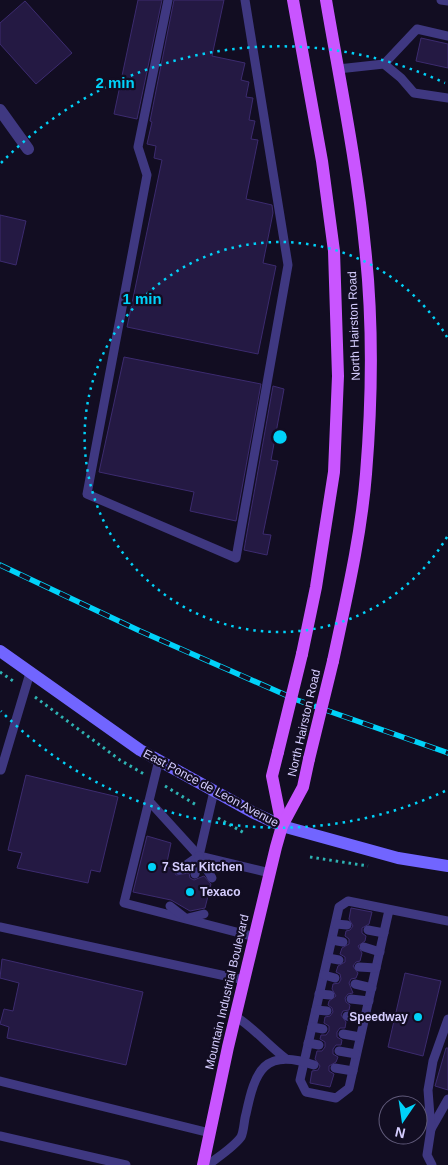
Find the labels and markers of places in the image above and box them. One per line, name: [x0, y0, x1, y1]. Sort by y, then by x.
centre of rings: [271, 428, 289, 446]
place label: 7 Star Kitchen: [162, 860, 243, 874]
marker: 7 Star Kitchen: [146, 861, 158, 873]
place label: Texaco: [200, 885, 240, 899]
marker: Texaco: [184, 886, 196, 898]
place label: Speedway: [349, 1010, 408, 1024]
marker: Speedway: [412, 1011, 424, 1023]

